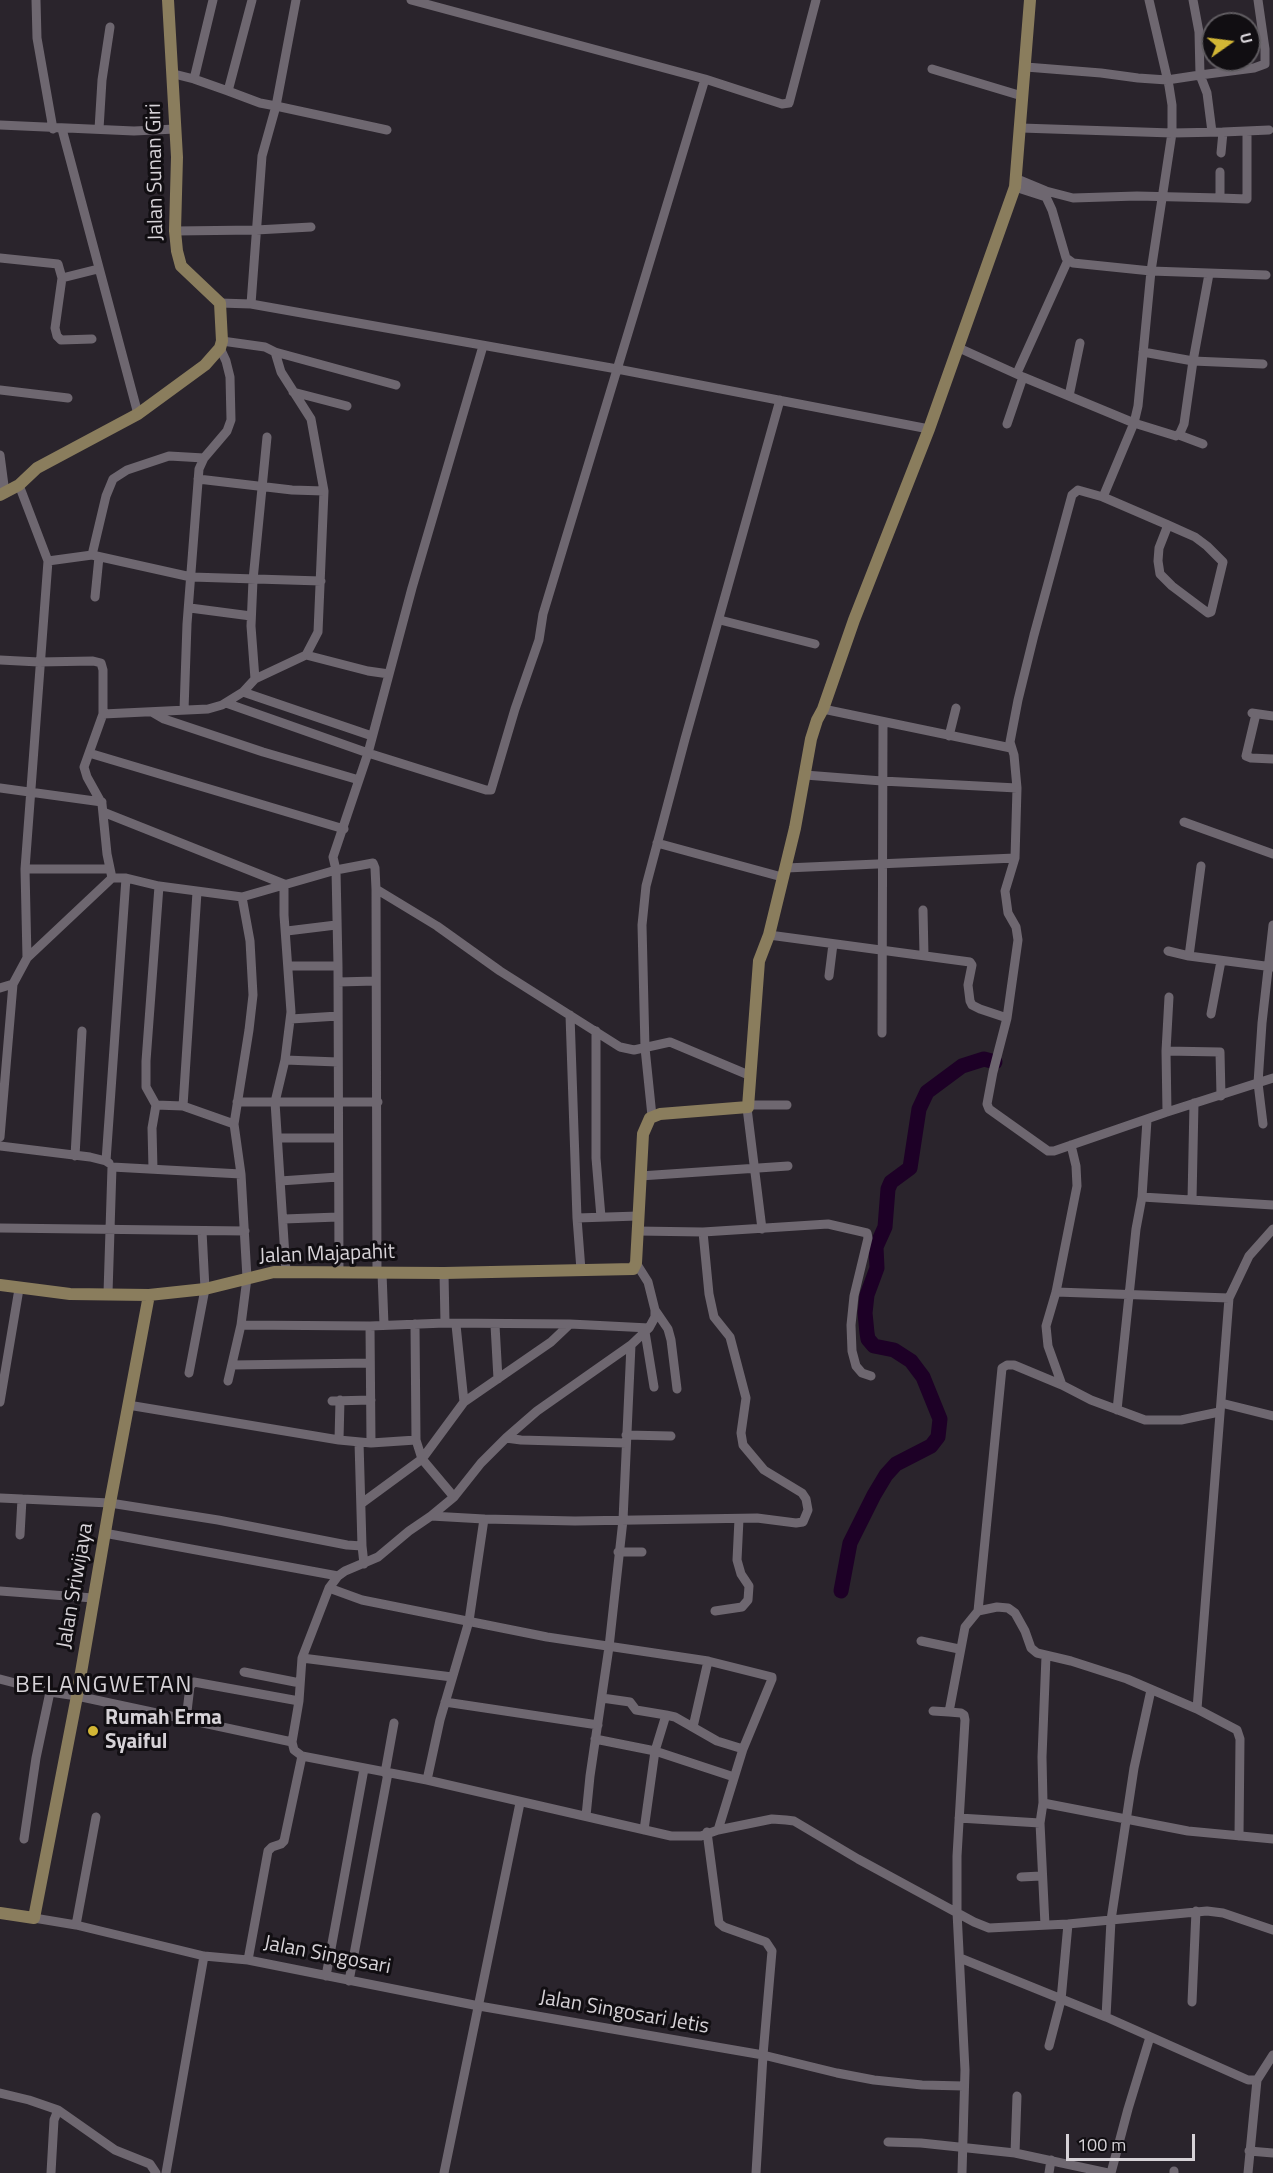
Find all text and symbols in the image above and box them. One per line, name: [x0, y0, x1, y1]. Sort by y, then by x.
north arrow: [1201, 12, 1261, 72]
text: U: [1234, 30, 1259, 46]
street label: Jalan Sunan Giri: [142, 103, 170, 241]
street label: Jalan Majapahit: [259, 1240, 395, 1270]
street label: Jalan Sriwijaya: [53, 1521, 99, 1651]
district label: BELANGWETAN: [15, 1672, 193, 1700]
place label: Rumah Erma Syaiful: [105, 1706, 222, 1756]
marker: Rumah Erma Syaiful: [86, 1724, 100, 1738]
street label: Jalan Singosari: [261, 1931, 393, 1981]
street label: Jalan Singosari Jetis: [537, 1986, 711, 2040]
scale bar: [1069, 2122, 1198, 2160]
text: 100 m: [1077, 2131, 1126, 2158]

